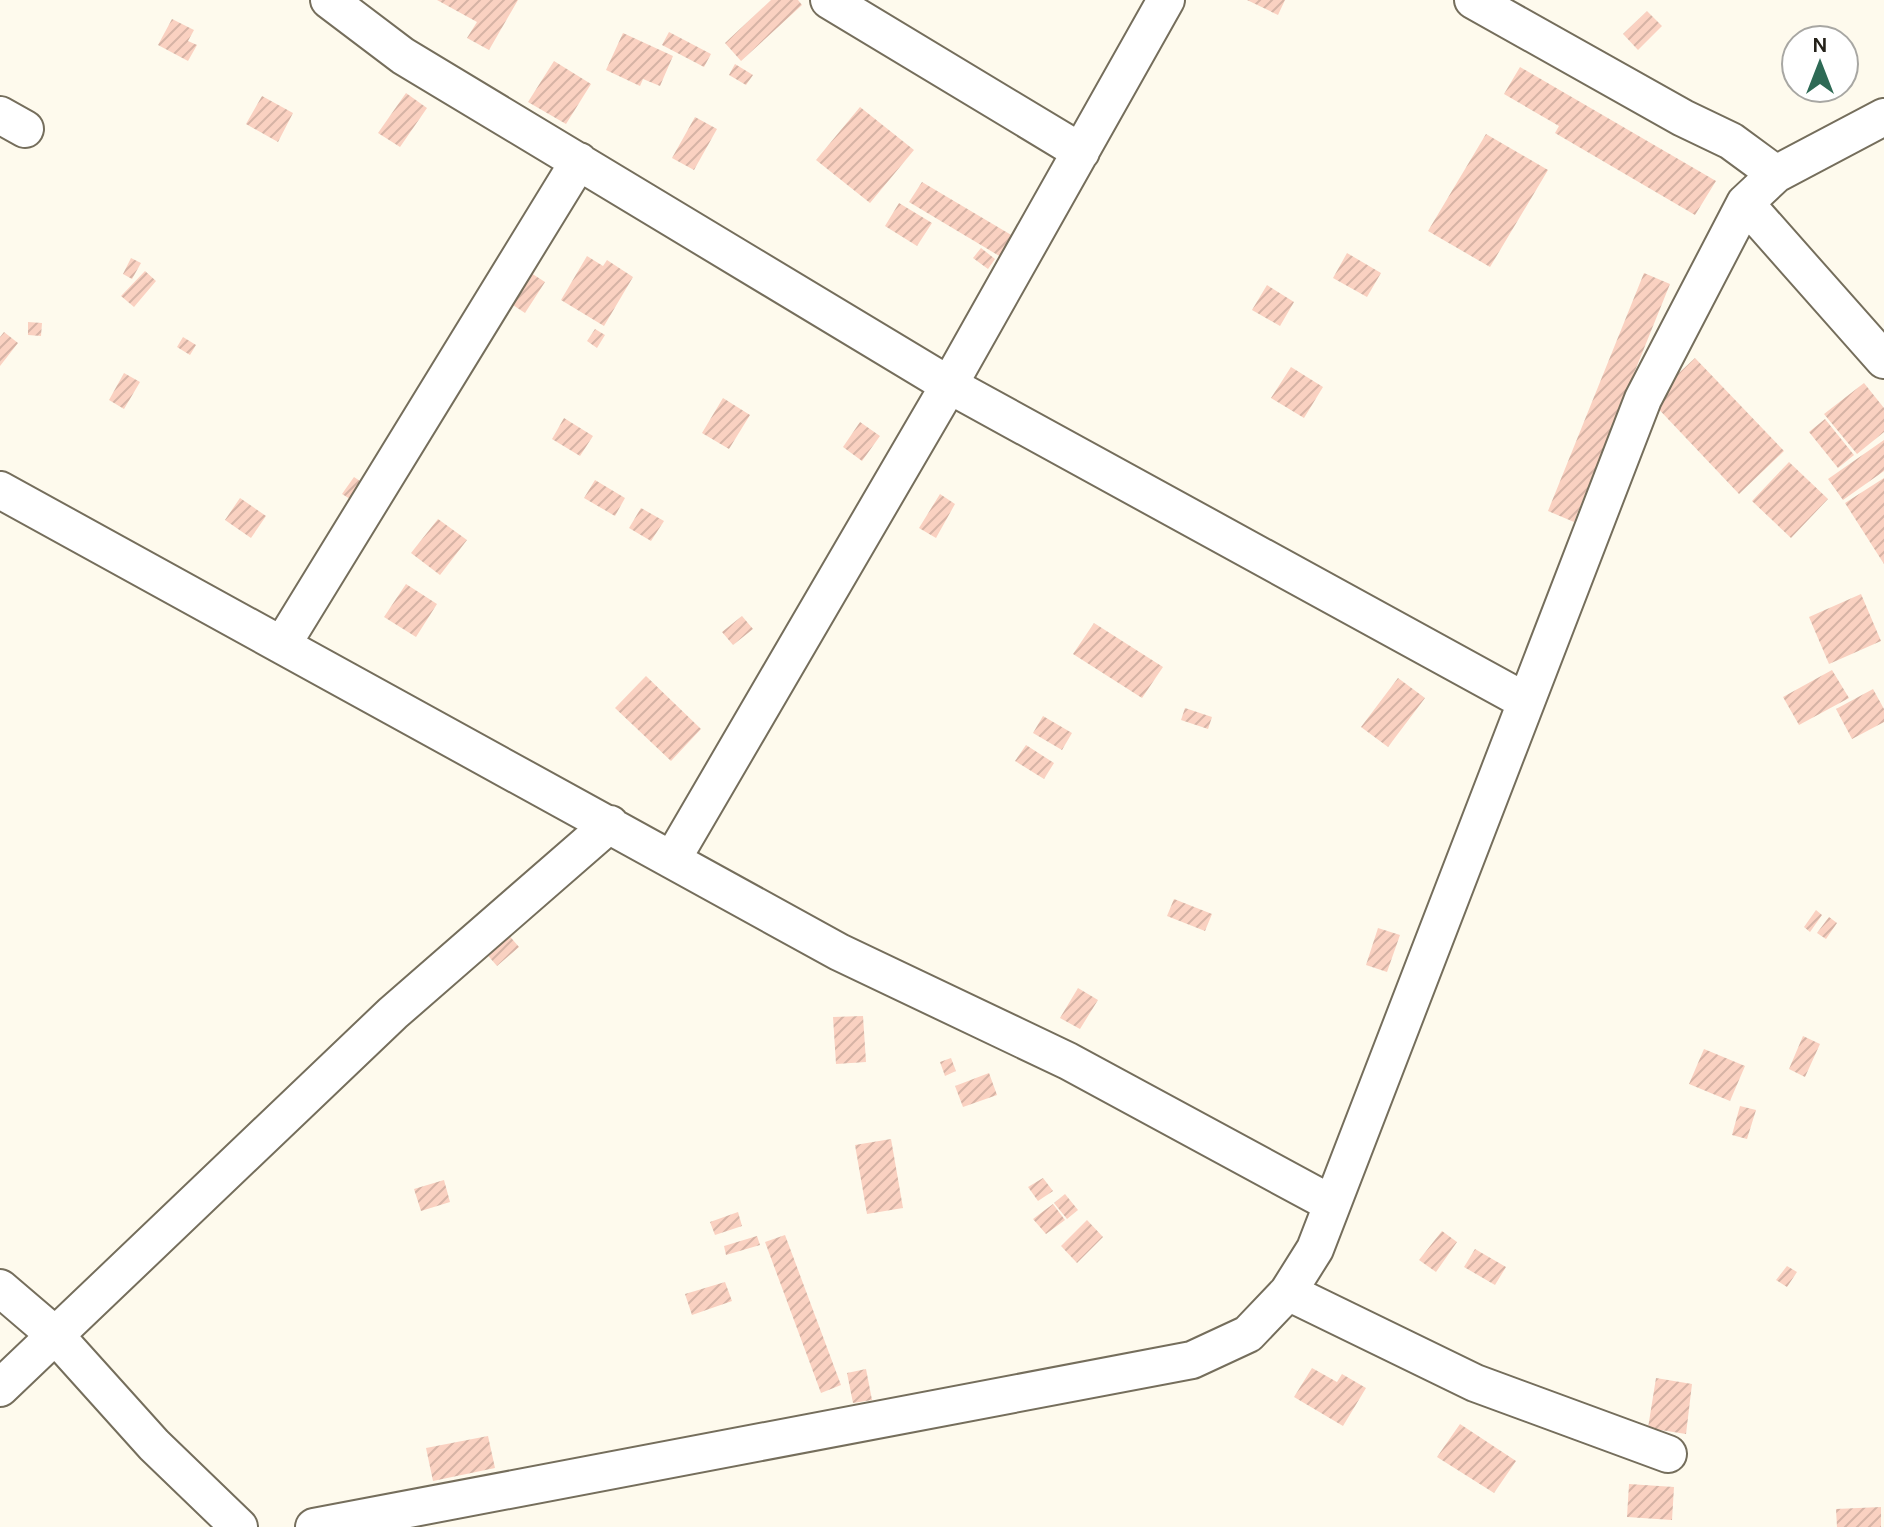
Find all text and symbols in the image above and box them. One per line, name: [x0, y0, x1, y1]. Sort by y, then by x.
north arrow: [1780, 24, 1860, 104]
text: N: [1812, 32, 1828, 58]

